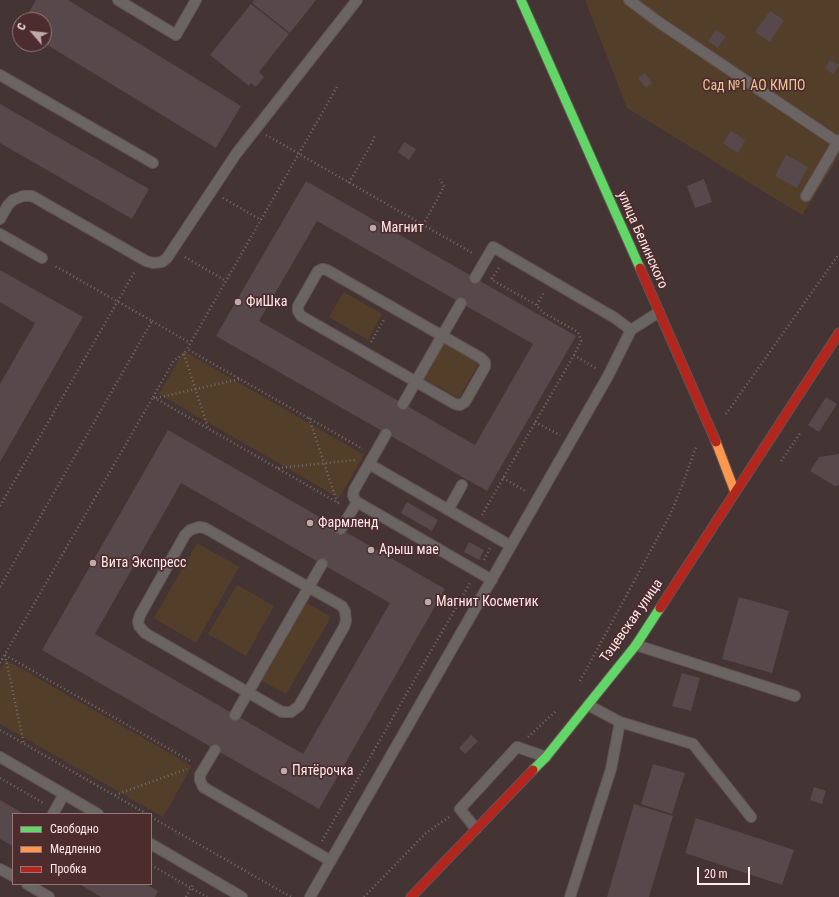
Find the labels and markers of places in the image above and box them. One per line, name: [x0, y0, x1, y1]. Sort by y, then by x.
place label: Магнит: [381, 220, 424, 236]
marker: Магнит: [368, 223, 378, 233]
place label: ФиШка: [246, 294, 287, 310]
marker: ФиШка: [233, 297, 243, 307]
place label: Фармленд: [318, 515, 378, 531]
marker: Фармленд: [305, 518, 315, 528]
place label: Арыш мае: [379, 542, 439, 558]
marker: Арыш мае: [366, 545, 376, 555]
place label: Вита Экспресс: [101, 555, 186, 571]
marker: Вита Экспресс: [88, 558, 98, 568]
place label: Магнит Косметик: [436, 594, 538, 610]
marker: Магнит Косметик: [423, 597, 433, 607]
place label: Пятёрочка: [292, 763, 353, 779]
marker: Пятёрочка: [279, 766, 289, 776]

